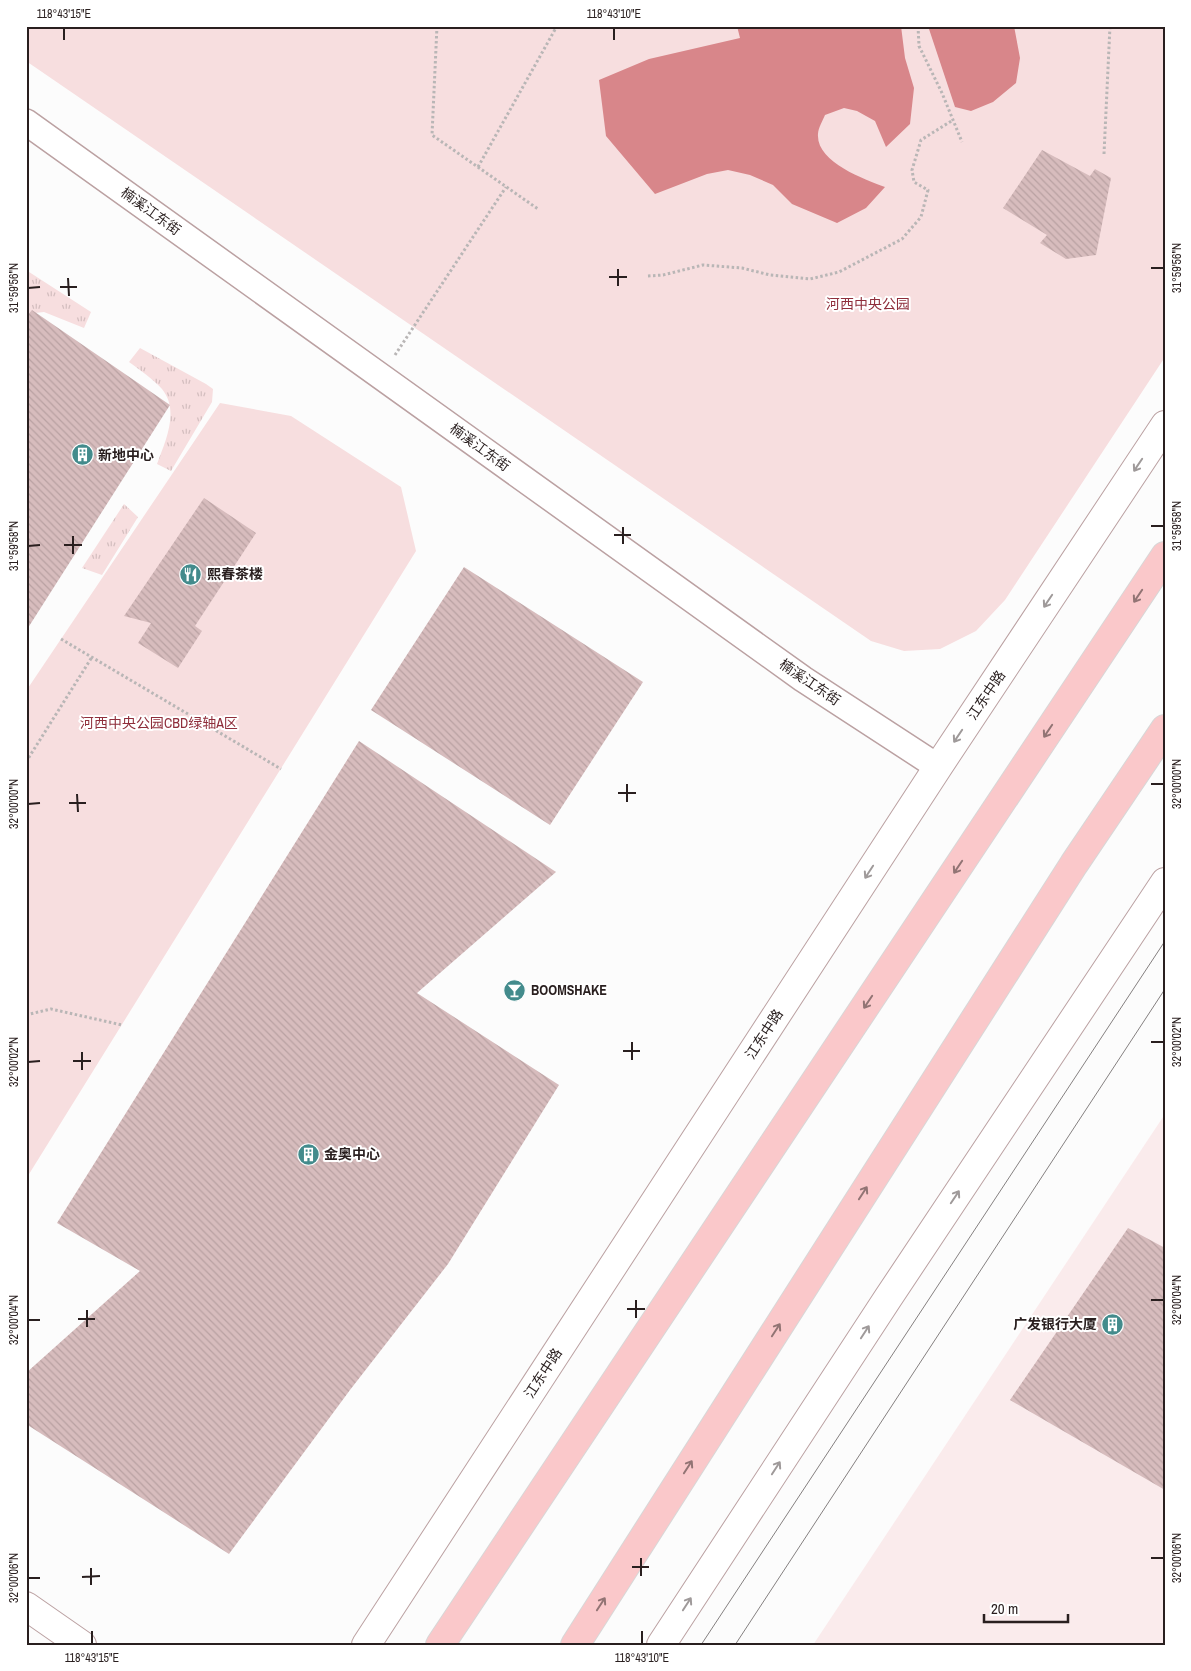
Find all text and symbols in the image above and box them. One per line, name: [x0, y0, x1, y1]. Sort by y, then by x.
text: 118°43'15"E: [37, 6, 91, 22]
text: 118°43'10"E: [587, 6, 641, 22]
street label: 楠溪江东街: [117, 183, 185, 239]
text: 31°59'56"N: [1169, 243, 1185, 293]
text: 31°59'56"N: [6, 263, 22, 313]
park label: 河西中央公园: [826, 295, 910, 313]
street label: 楠溪江东街: [446, 419, 514, 475]
building icon: 新地中心: [70, 443, 94, 467]
place label: 新地中心: [98, 446, 154, 464]
one-way arrow: [1133, 458, 1143, 472]
text: 31°59'58"N: [1169, 501, 1185, 551]
text: 31°59'58"N: [6, 521, 22, 571]
restaurant icon: 熙春茶楼: [179, 562, 203, 586]
place label: 熙春茶楼: [207, 565, 263, 583]
one-way arrow: [1133, 589, 1143, 603]
one-way arrow: [1043, 593, 1053, 607]
street label: 楠溪江东街: [776, 655, 844, 709]
street label: 江东中路: [963, 667, 1009, 723]
park label: 河西中央公园CBD绿轴A区: [80, 714, 238, 732]
one-way arrow: [1043, 724, 1053, 738]
one-way arrow: [953, 729, 963, 743]
text: 32°00'00"N: [1169, 759, 1185, 809]
text: 32°00'00"N: [6, 779, 22, 829]
one-way arrow: [953, 859, 963, 873]
one-way arrow: [864, 865, 874, 879]
bar icon: BOOMSHAKE: [503, 978, 527, 1002]
place label: BOOMSHAKE: [531, 981, 607, 999]
one-way arrow: [862, 995, 873, 1009]
street label: 江东中路: [741, 1006, 787, 1062]
text: 32°00'02"N: [1169, 1017, 1185, 1067]
text: 32°00'02"N: [6, 1037, 22, 1087]
building icon: 金奥中心: [296, 1142, 320, 1166]
place label: 金奥中心: [324, 1145, 380, 1163]
one-way arrow: [858, 1186, 869, 1200]
one-way arrow: [950, 1190, 960, 1204]
text: 32°00'04"N: [1169, 1275, 1185, 1325]
text: 32°00'04"N: [6, 1295, 22, 1345]
building icon: 广发银行大厦: [1101, 1312, 1125, 1336]
place label: 广发银行大厦: [1013, 1315, 1097, 1333]
one-way arrow: [771, 1323, 781, 1337]
one-way arrow: [860, 1325, 871, 1339]
street label: 江东中路: [520, 1345, 566, 1401]
one-way arrow: [684, 1460, 694, 1474]
one-way arrow: [771, 1461, 781, 1475]
text: 32°00'06"N: [1169, 1533, 1185, 1583]
text: 32°00'06"N: [6, 1553, 22, 1603]
scale bar: [984, 1591, 1067, 1623]
one-way arrow: [596, 1597, 606, 1611]
one-way arrow: [682, 1597, 692, 1611]
text: 20 m: [991, 1598, 1018, 1619]
text: 118°43'15"E: [65, 1650, 119, 1666]
text: 118°43'10"E: [615, 1650, 669, 1666]

